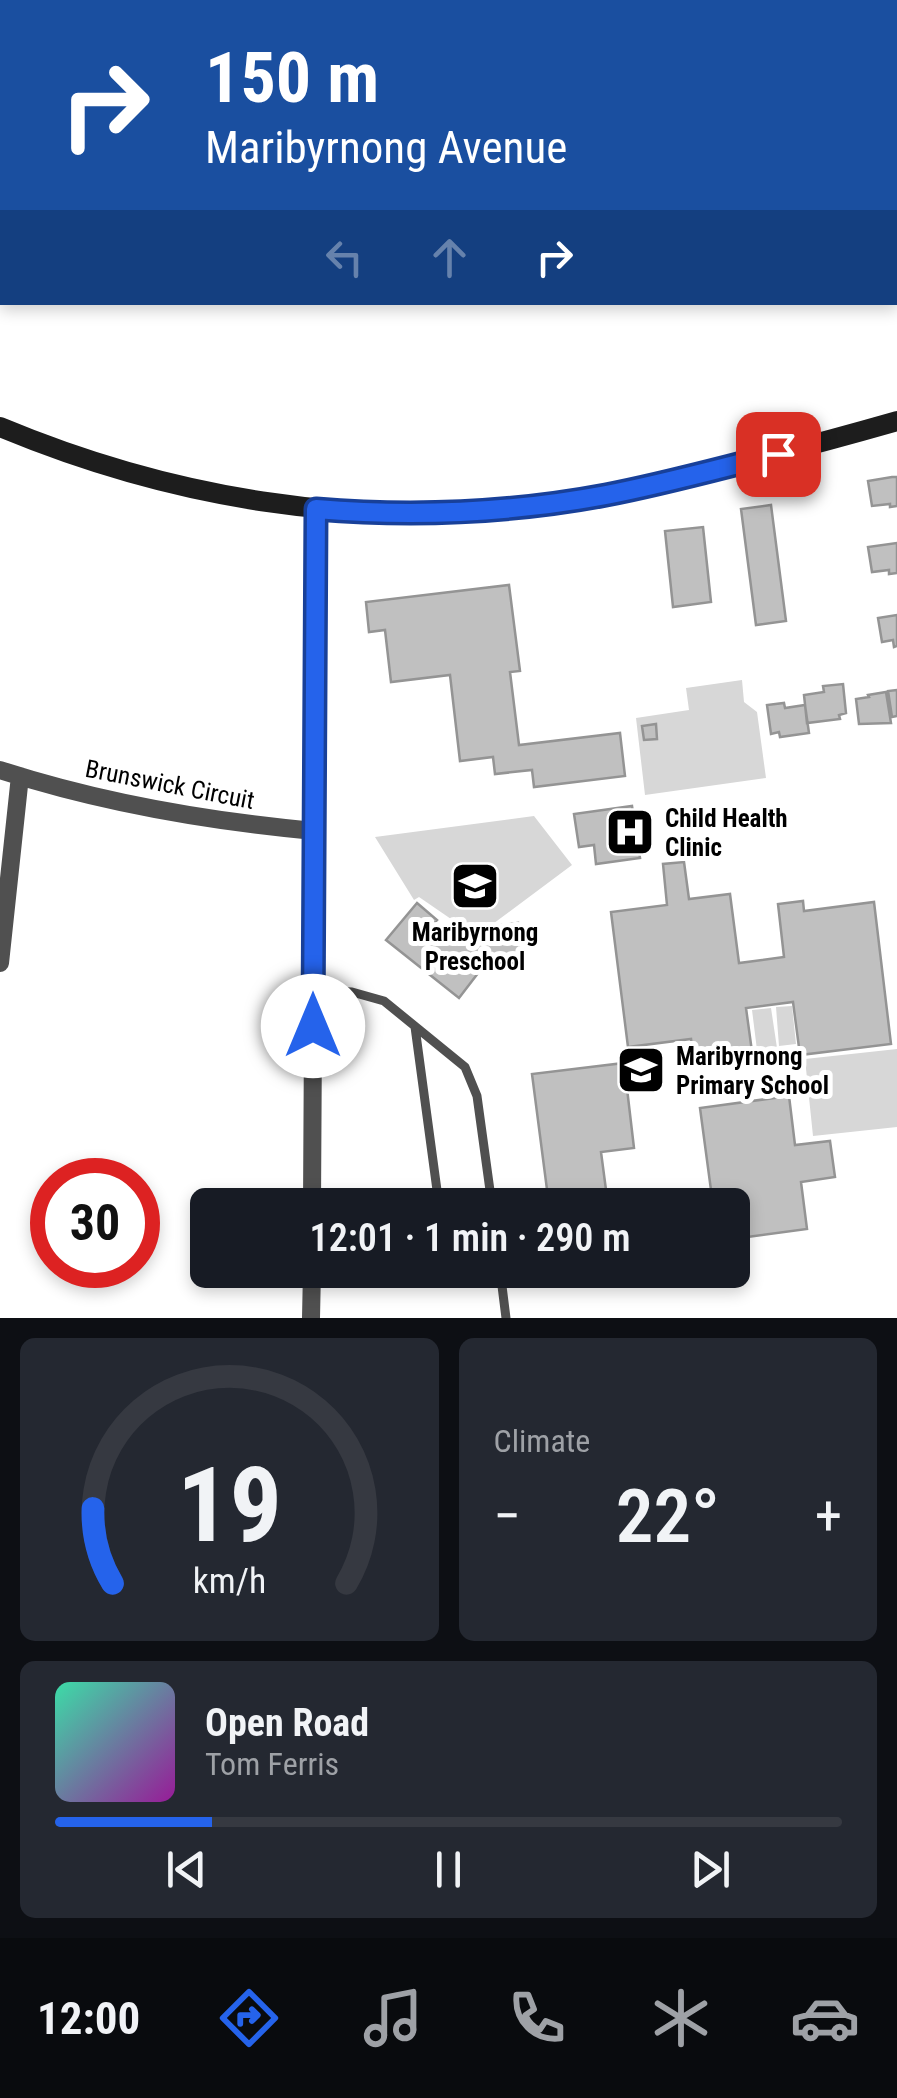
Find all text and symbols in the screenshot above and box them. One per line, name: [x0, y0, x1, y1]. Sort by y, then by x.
text: 150 m: [205, 37, 379, 119]
icon: right: [40, 40, 170, 170]
text: Maribyrnong Avenue: [205, 121, 567, 174]
icon: left: [317, 230, 372, 285]
icon: ahead: [422, 230, 477, 285]
icon: right: [527, 230, 582, 285]
pin: [736, 412, 821, 497]
icon: arrive: [751, 427, 806, 482]
street label: Brunswick Circuit: [83, 754, 257, 815]
place label: Child Health Clinic: [665, 804, 788, 862]
hospital icon: Child Health Clinic: [604, 806, 656, 858]
school or university icon: Maribyrnong Preschool: [449, 860, 501, 912]
place label: Maribyrnong Preschool: [412, 918, 538, 976]
position arrow: [261, 974, 365, 1078]
place label: Maribyrnong Primary School: [676, 1042, 829, 1100]
school or university icon: Maribyrnong Primary School: [615, 1044, 667, 1096]
speed limit sign: 30: [30, 1158, 160, 1288]
text: 12:01 · 1 min · 290 m: [310, 1216, 630, 1260]
text: Climate: [494, 1422, 590, 1460]
text: 19: [177, 1445, 282, 1566]
text: 22°: [616, 1472, 720, 1560]
text: −: [494, 1484, 521, 1548]
text: +: [815, 1484, 842, 1548]
text: km/h: [192, 1560, 266, 1602]
text: Open Road: [205, 1701, 369, 1745]
text: Tom Ferris: [205, 1745, 339, 1783]
icon: previous: [159, 1842, 214, 1897]
icon: pause: [421, 1842, 476, 1897]
icon: next: [683, 1842, 738, 1897]
icon: directions: [214, 1983, 284, 2053]
icon: music: [358, 1983, 428, 2053]
icon: phone: [502, 1983, 572, 2053]
icon: climate: [646, 1983, 716, 2053]
icon: car: [790, 1983, 860, 2053]
text: 12:00: [37, 1992, 140, 2045]

